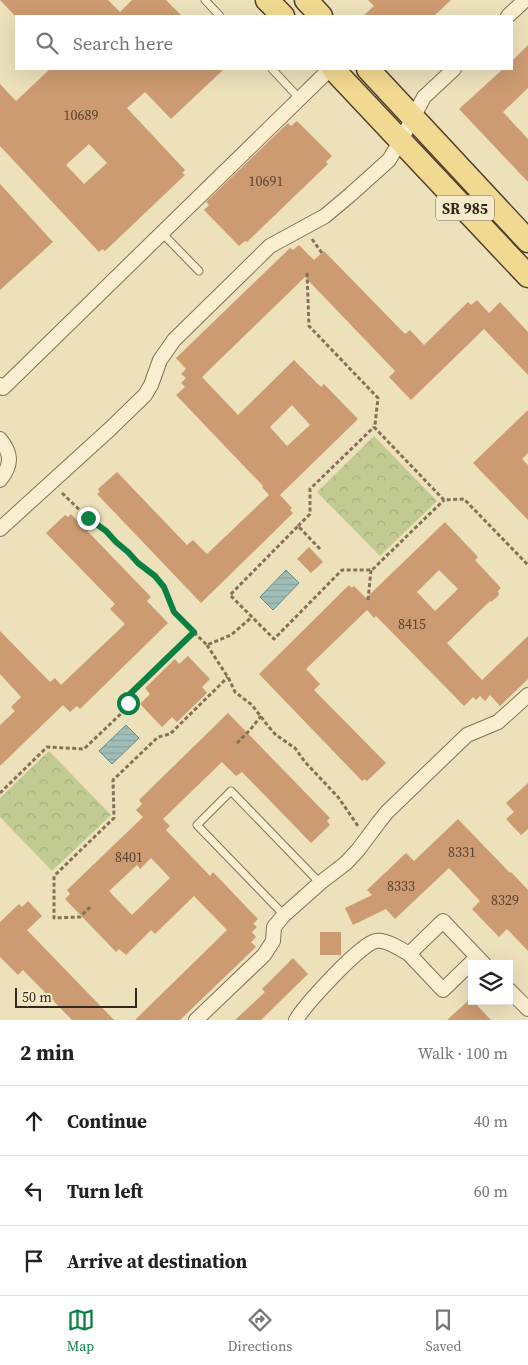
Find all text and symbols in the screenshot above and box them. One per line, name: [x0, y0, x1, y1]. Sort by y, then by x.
search box: [15, 15, 513, 70]
icon: search: [33, 29, 61, 57]
text: Search here: [73, 30, 173, 56]
house number: 10689: [64, 105, 99, 125]
house number: 10691: [249, 171, 284, 191]
road number: SR 985: [436, 196, 494, 220]
route end: [77, 507, 100, 530]
house number: 8415: [398, 614, 426, 634]
route start: [117, 692, 140, 715]
house number: 8331: [448, 842, 476, 862]
house number: 8401: [115, 847, 143, 867]
house number: 8333: [387, 876, 415, 896]
house number: 8329: [491, 890, 519, 910]
map controls: [468, 960, 513, 1005]
button: layers: [468, 960, 513, 1005]
scale bar: [15, 985, 138, 1008]
text: 50 m: [22, 987, 52, 1007]
text: 2 min: [20, 1038, 75, 1067]
text: Walk · 100 m: [418, 1042, 508, 1064]
icon: ahead: [20, 1107, 48, 1135]
text: Continue: [67, 1108, 147, 1134]
text: 40 m: [474, 1110, 508, 1132]
icon: left: [20, 1177, 48, 1205]
text: Turn left: [67, 1178, 143, 1204]
text: 60 m: [474, 1180, 508, 1202]
icon: arrive: [20, 1247, 48, 1275]
text: Arrive at destination: [67, 1248, 247, 1274]
tab: Map: [67, 1306, 95, 1356]
tab: Directions: [228, 1306, 292, 1356]
tab: Saved: [426, 1306, 461, 1356]

